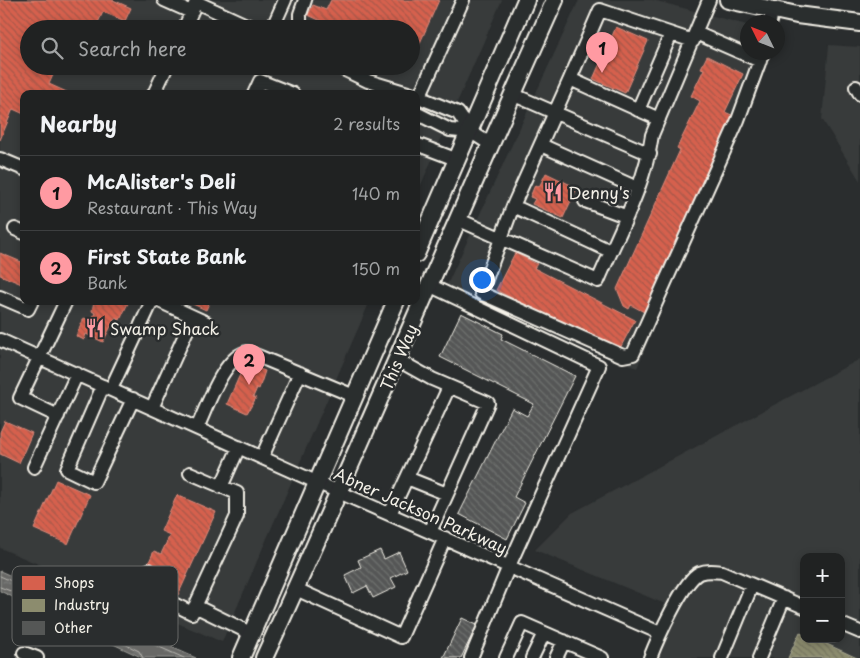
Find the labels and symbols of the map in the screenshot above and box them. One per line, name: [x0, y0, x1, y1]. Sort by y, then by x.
north arrow: [740, 15, 785, 60]
pin: 1: [586, 32, 618, 73]
place label: Denny's: [568, 180, 630, 204]
restaurant icon: Denny's: [542, 181, 564, 203]
your location: [469, 267, 495, 293]
place label: Swamp Shack: [110, 316, 220, 340]
restaurant icon: Swamp Shack: [84, 317, 106, 339]
street label: This Way: [373, 320, 423, 394]
pin: 2: [233, 344, 265, 385]
street label: Abner Jackson Parkway: [331, 461, 511, 559]
legend: [12, 566, 178, 646]
text: Shops: [54, 572, 94, 593]
text: Industry: [54, 594, 109, 615]
text: Other: [54, 617, 93, 638]

